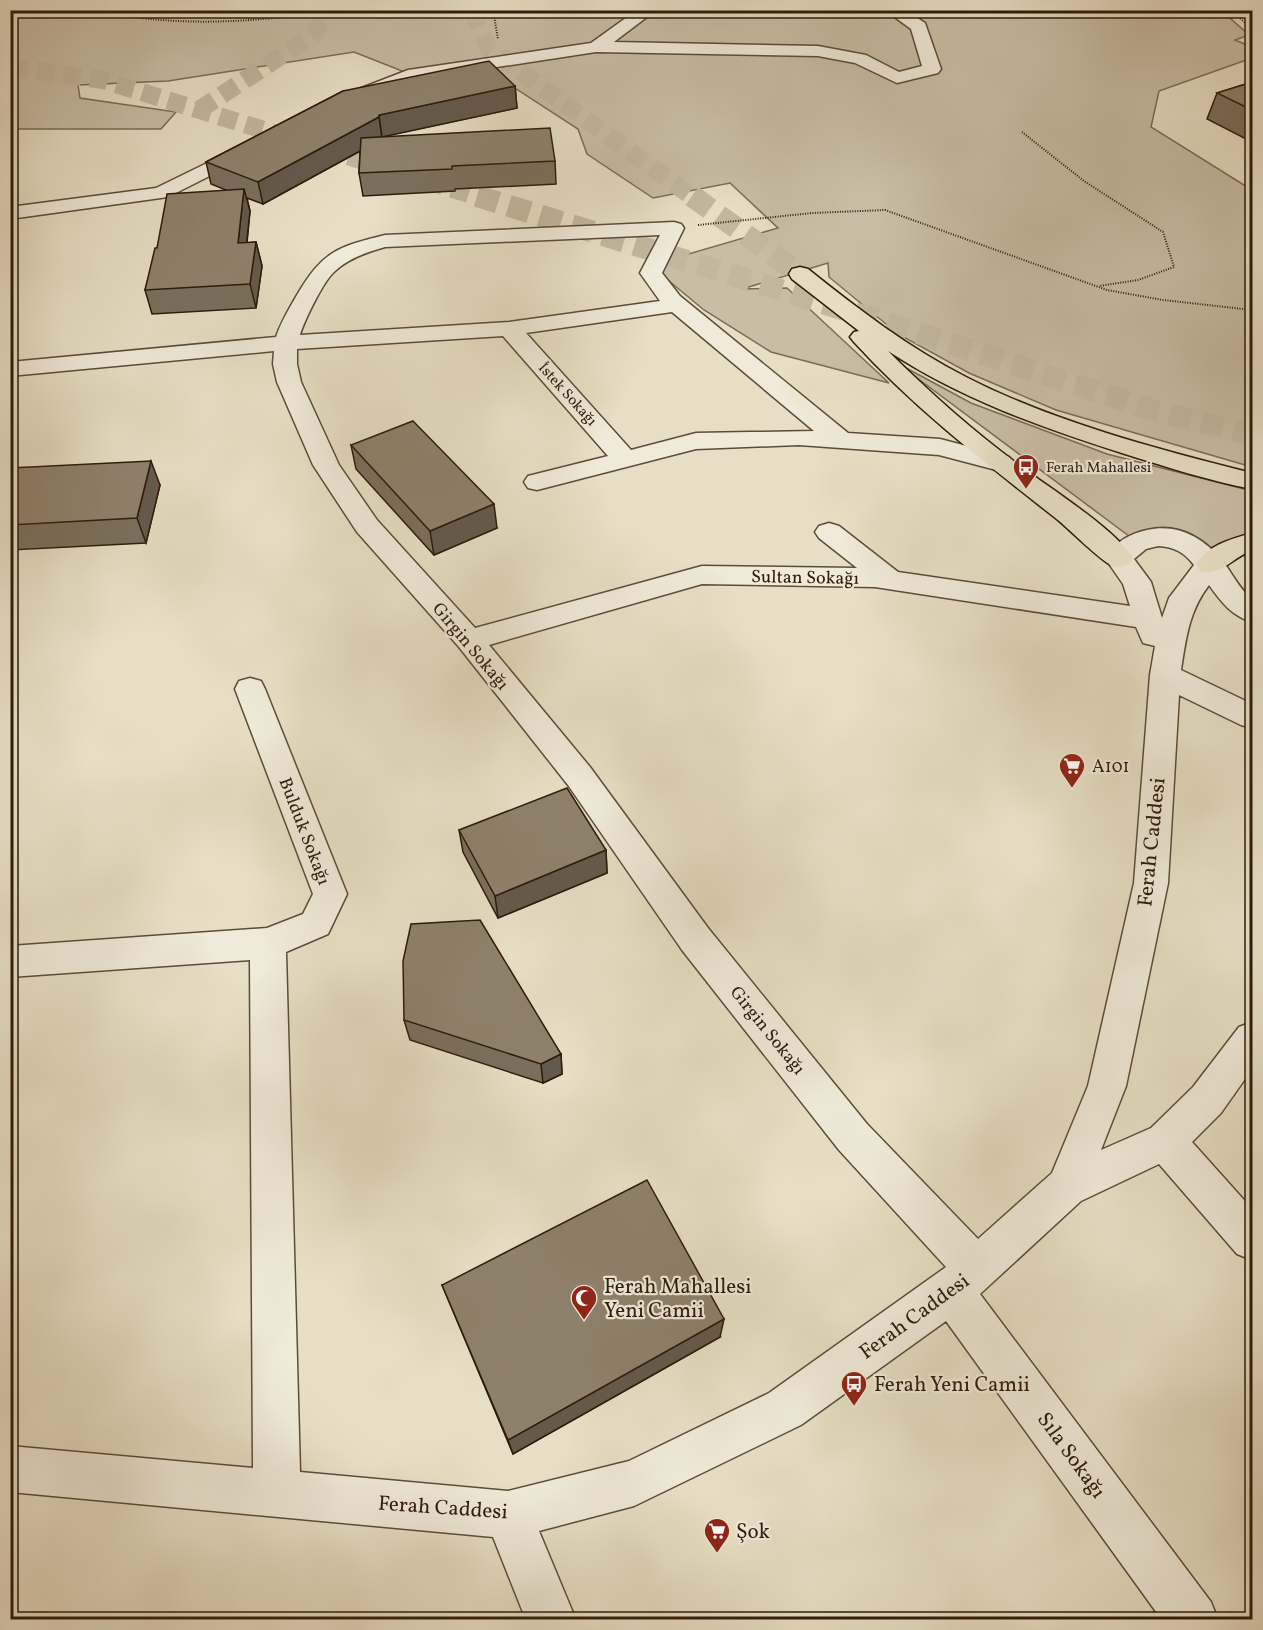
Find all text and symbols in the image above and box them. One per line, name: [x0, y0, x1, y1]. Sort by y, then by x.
street label: İstek Sokağı: [533, 359, 601, 431]
bus stop icon: Ferah Mahallesi: [1011, 452, 1041, 490]
place label: Ferah Mahallesi: [1046, 458, 1151, 479]
street label: Sultan Sokağı: [751, 565, 859, 592]
street label: Girgin Sokağı: [426, 598, 514, 696]
supermarket icon: A101: [1057, 751, 1087, 789]
place label: A101: [1092, 755, 1129, 780]
street label: Bulduk Sokağı: [272, 774, 336, 889]
street label: Ferah Caddesi: [1131, 776, 1174, 908]
street label: Girgin Sokağı: [723, 981, 810, 1081]
street label: Ferah Caddesi: [854, 1267, 976, 1367]
place label: Ferah Mahallesi Yeni Camii: [604, 1273, 751, 1326]
mosque icon: Ferah Mahallesi Yeni Camii: [569, 1283, 599, 1321]
bus stop icon: Ferah Yeni Camii: [839, 1369, 869, 1407]
place label: Ferah Yeni Camii: [874, 1371, 1030, 1400]
street label: Sıla Sokağı: [1030, 1407, 1112, 1505]
street label: Ferah Caddesi: [377, 1490, 509, 1527]
supermarket icon: Şok: [702, 1516, 732, 1554]
place label: Şok: [736, 1518, 771, 1547]

